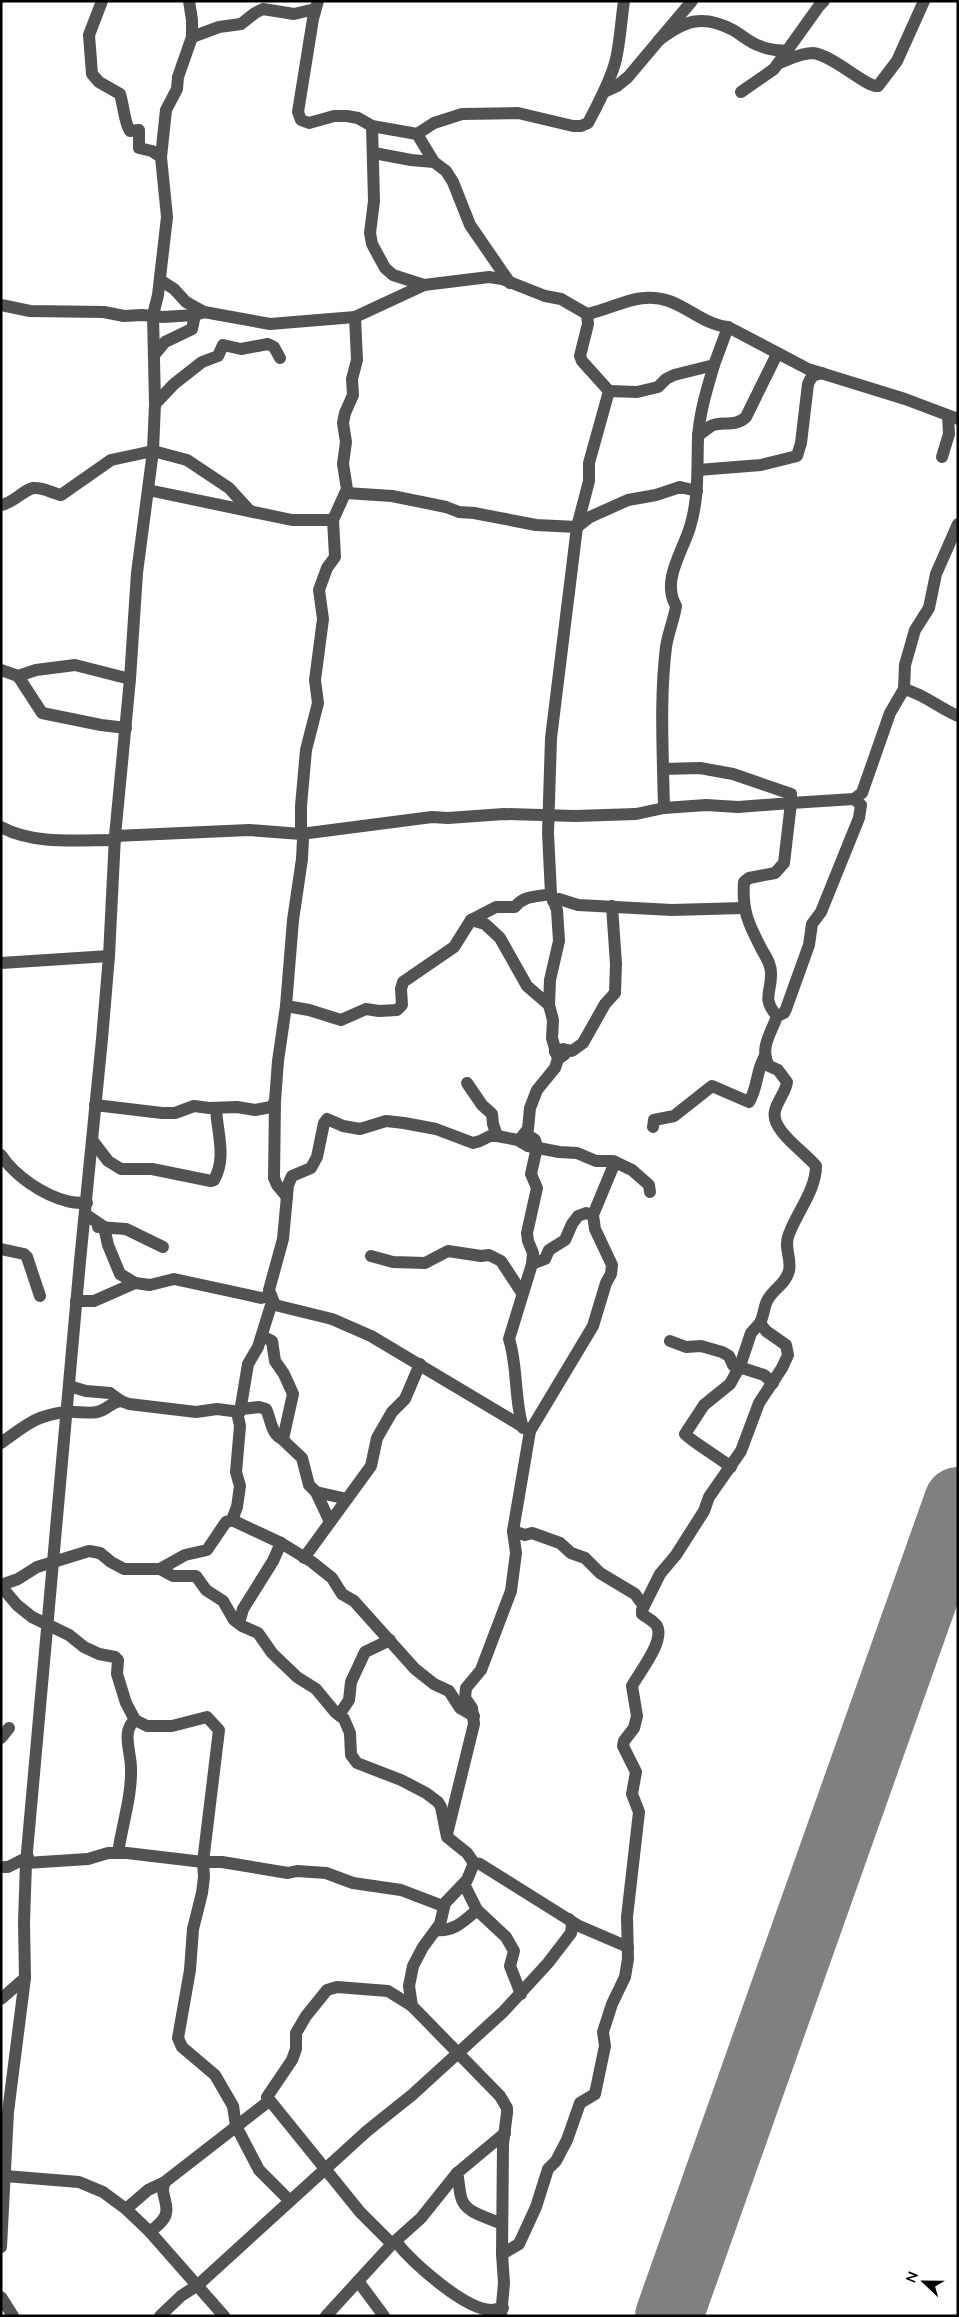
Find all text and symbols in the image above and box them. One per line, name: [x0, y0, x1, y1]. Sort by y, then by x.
north arrow: [899, 2257, 949, 2307]
text: N: [902, 2269, 923, 2286]

